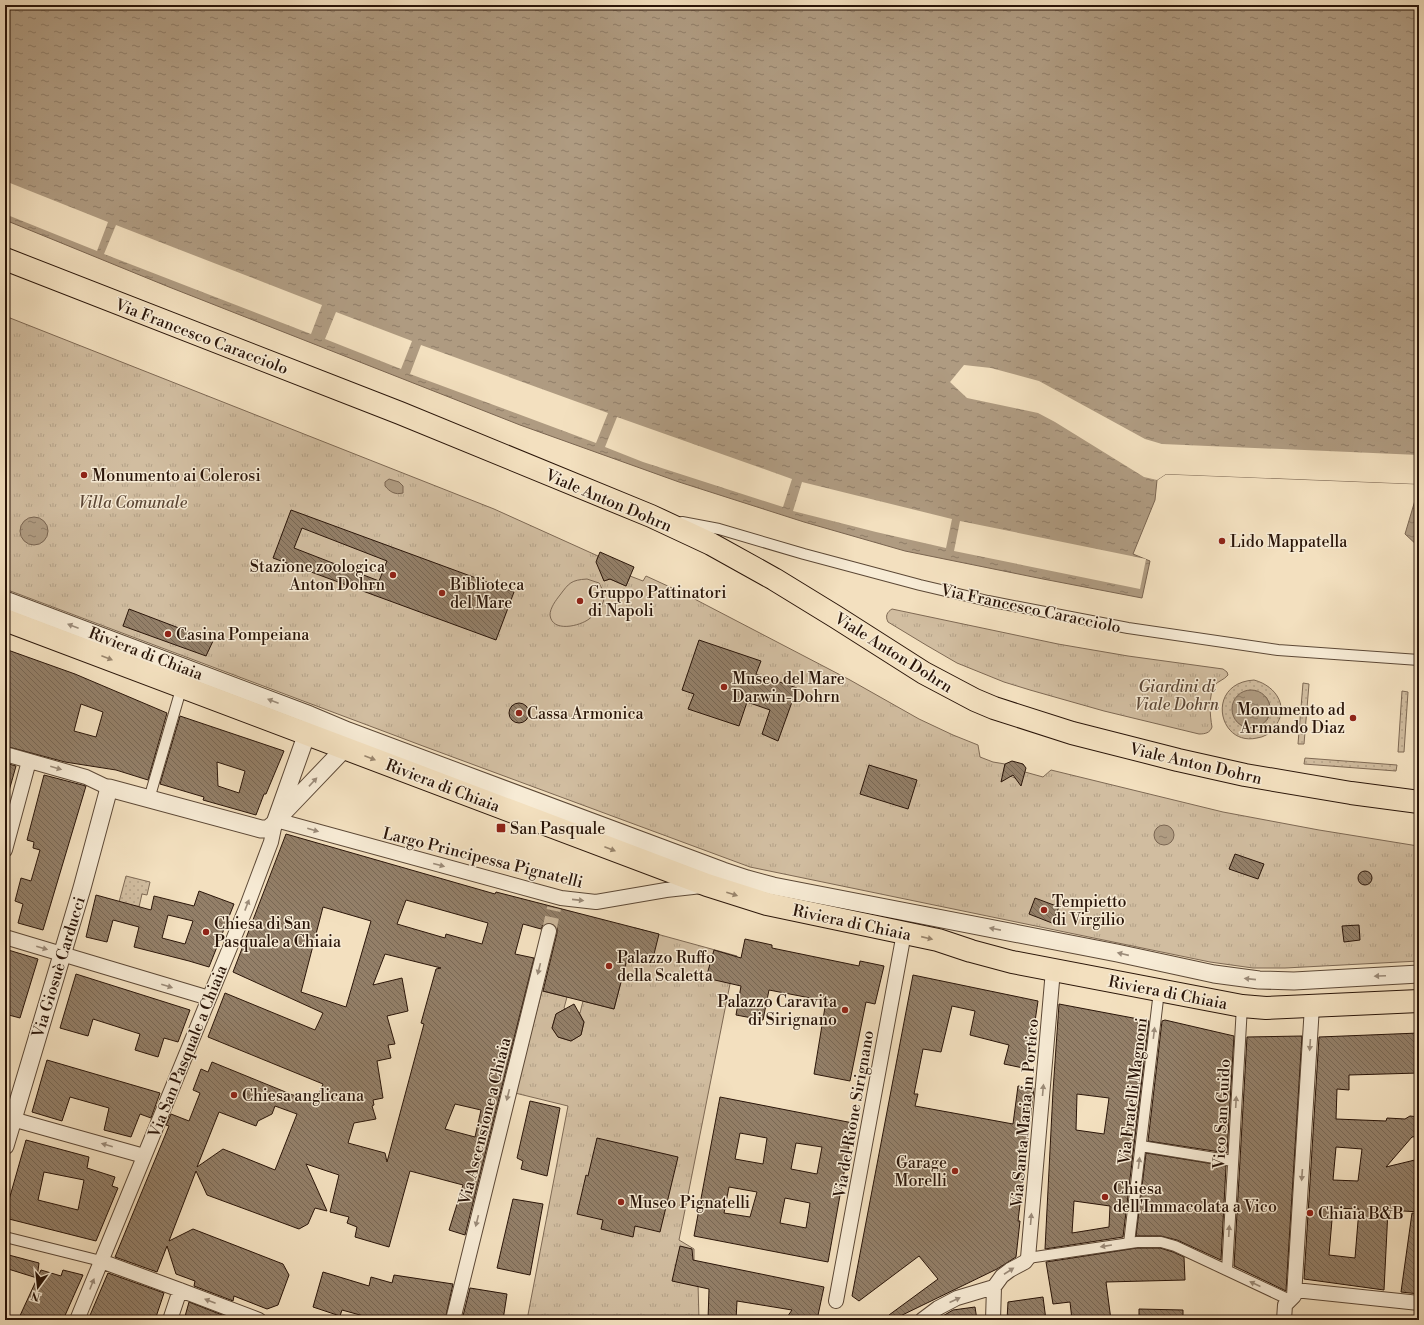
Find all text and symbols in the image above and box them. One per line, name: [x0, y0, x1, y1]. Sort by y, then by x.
street label: Via Francesco Caracciolo: [111, 294, 291, 379]
street label: Viale Anton Dohrn: [541, 465, 675, 537]
place label: Monumento ai Colerosi: [92, 466, 261, 486]
marker: Monumento ai Colerosi: [79, 470, 89, 480]
park label: Villa Comunale: [79, 493, 188, 513]
place label: Lido Mappatella: [1230, 532, 1348, 552]
marker: Lido Mappatella: [1217, 536, 1227, 546]
place label: Stazione zoologica Anton Dohrn: [250, 557, 386, 595]
marker: Stazione zoologica Anton Dohrn: [388, 570, 398, 580]
place label: Biblioteca del Mare: [449, 575, 525, 613]
street label: Via Francesco Caracciolo: [938, 580, 1123, 638]
place label: Gruppo Pattinatori di Napoli: [588, 583, 726, 621]
marker: Biblioteca del Mare: [437, 588, 447, 598]
marker: Gruppo Pattinatori di Napoli: [575, 596, 585, 606]
street label: Viale Anton Dohrn: [830, 608, 957, 697]
one-way arrow: [67, 622, 79, 628]
street label: Riviera di Chiaia: [86, 623, 206, 685]
place label: Casina Pompeiana: [176, 625, 310, 645]
marker: Casina Pompeiana: [163, 629, 173, 639]
one-way arrow: [101, 655, 113, 661]
place label: Museo del Mare Darwin-Dohrn: [732, 669, 845, 707]
park label: Giardini di Viale Dohrn: [1135, 677, 1220, 715]
marker: Museo del Mare Darwin-Dohrn: [719, 682, 729, 692]
one-way arrow: [267, 698, 279, 704]
place label: Monumento ad Armando Diaz: [1237, 700, 1345, 738]
place label: Cassa Armonica: [527, 704, 645, 724]
marker: Cassa Armonica: [514, 708, 524, 718]
marker: Monumento ad Armando Diaz: [1348, 713, 1358, 723]
street label: Viale Anton Dohrn: [1127, 739, 1264, 789]
street label: Riviera di Chiaia: [383, 755, 503, 817]
one-way arrow: [365, 756, 377, 762]
one-way arrow: [50, 765, 62, 771]
one-way arrow: [308, 778, 317, 787]
place label: San Pasquale: [510, 819, 605, 839]
marker: San Pasquale: [495, 822, 507, 834]
street label: Largo Principessa Pignatelli: [381, 823, 585, 893]
one-way arrow: [307, 828, 320, 834]
one-way arrow: [604, 846, 616, 852]
one-way arrow: [433, 862, 445, 868]
one-way arrow: [726, 891, 738, 897]
place label: Tempietto di Virgilio: [1052, 892, 1127, 930]
street label: Via Giosuè Carducci: [28, 894, 90, 1041]
one-way arrow: [572, 896, 584, 903]
one-way arrow: [245, 898, 251, 910]
street label: Riviera di Chiaia: [791, 901, 914, 946]
marker: Tempietto di Virgilio: [1039, 905, 1049, 915]
place label: Chiesa di San Pasquale a Chiaia: [214, 914, 342, 952]
one-way arrow: [989, 925, 1001, 931]
marker: Chiesa di San Pasquale a Chiaia: [201, 927, 211, 937]
one-way arrow: [921, 935, 933, 941]
one-way arrow: [37, 945, 49, 951]
place label: Palazzo Ruffo della Scaletta: [617, 948, 715, 986]
one-way arrow: [1117, 950, 1129, 956]
street label: Via San Pasquale a Chiaia: [144, 961, 232, 1142]
marker: Palazzo Ruffo della Scaletta: [604, 961, 614, 971]
one-way arrow: [536, 963, 542, 975]
street label: Riviera di Chiaia: [1107, 972, 1230, 1014]
one-way arrow: [1374, 973, 1386, 980]
one-way arrow: [1244, 975, 1256, 982]
one-way arrow: [161, 983, 173, 989]
place label: Palazzo Caravita di Sirignano: [717, 992, 838, 1030]
marker: Palazzo Caravita di Sirignano: [840, 1005, 850, 1015]
street label: Via Fratelli Magnoni: [1114, 1016, 1152, 1167]
street label: Via Santa Maria in Portico: [1007, 1018, 1043, 1210]
one-way arrow: [1151, 1027, 1157, 1039]
street label: Via del Rione Sirignano: [829, 1029, 879, 1201]
street label: Via Ascensione a Chiaia: [454, 1035, 516, 1208]
one-way arrow: [1307, 1039, 1314, 1051]
street label: Vico San Guido: [1209, 1058, 1235, 1171]
one-way arrow: [1039, 1084, 1046, 1096]
place label: Chiesa anglicana: [242, 1086, 365, 1106]
one-way arrow: [505, 1089, 511, 1101]
marker: Chiesa anglicana: [229, 1090, 239, 1100]
one-way arrow: [1233, 1096, 1240, 1108]
one-way arrow: [100, 1142, 112, 1148]
place label: Garage Morelli: [894, 1153, 947, 1191]
one-way arrow: [1136, 1156, 1142, 1169]
marker: Garage Morelli: [950, 1166, 960, 1176]
one-way arrow: [1299, 1169, 1305, 1182]
place label: Chiesa dell'Immacolata a Vico: [1113, 1179, 1277, 1217]
marker: Chiesa dell'Immacolata a Vico: [1100, 1192, 1110, 1202]
place label: Museo Pignatelli: [629, 1193, 750, 1213]
marker: Museo Pignatelli: [616, 1197, 626, 1207]
place label: Chiaia B&B: [1318, 1204, 1404, 1224]
marker: Chiaia B&B: [1305, 1208, 1315, 1218]
one-way arrow: [1028, 1213, 1035, 1225]
one-way arrow: [474, 1215, 480, 1228]
one-way arrow: [1226, 1224, 1232, 1237]
one-way arrow: [1100, 1244, 1112, 1250]
north arrow: [18, 1267, 58, 1307]
one-way arrow: [1004, 1267, 1015, 1274]
one-way arrow: [89, 1277, 95, 1289]
one-way arrow: [1249, 1281, 1261, 1287]
text: N: [29, 1288, 42, 1304]
one-way arrow: [949, 1297, 960, 1303]
one-way arrow: [204, 1298, 215, 1304]

